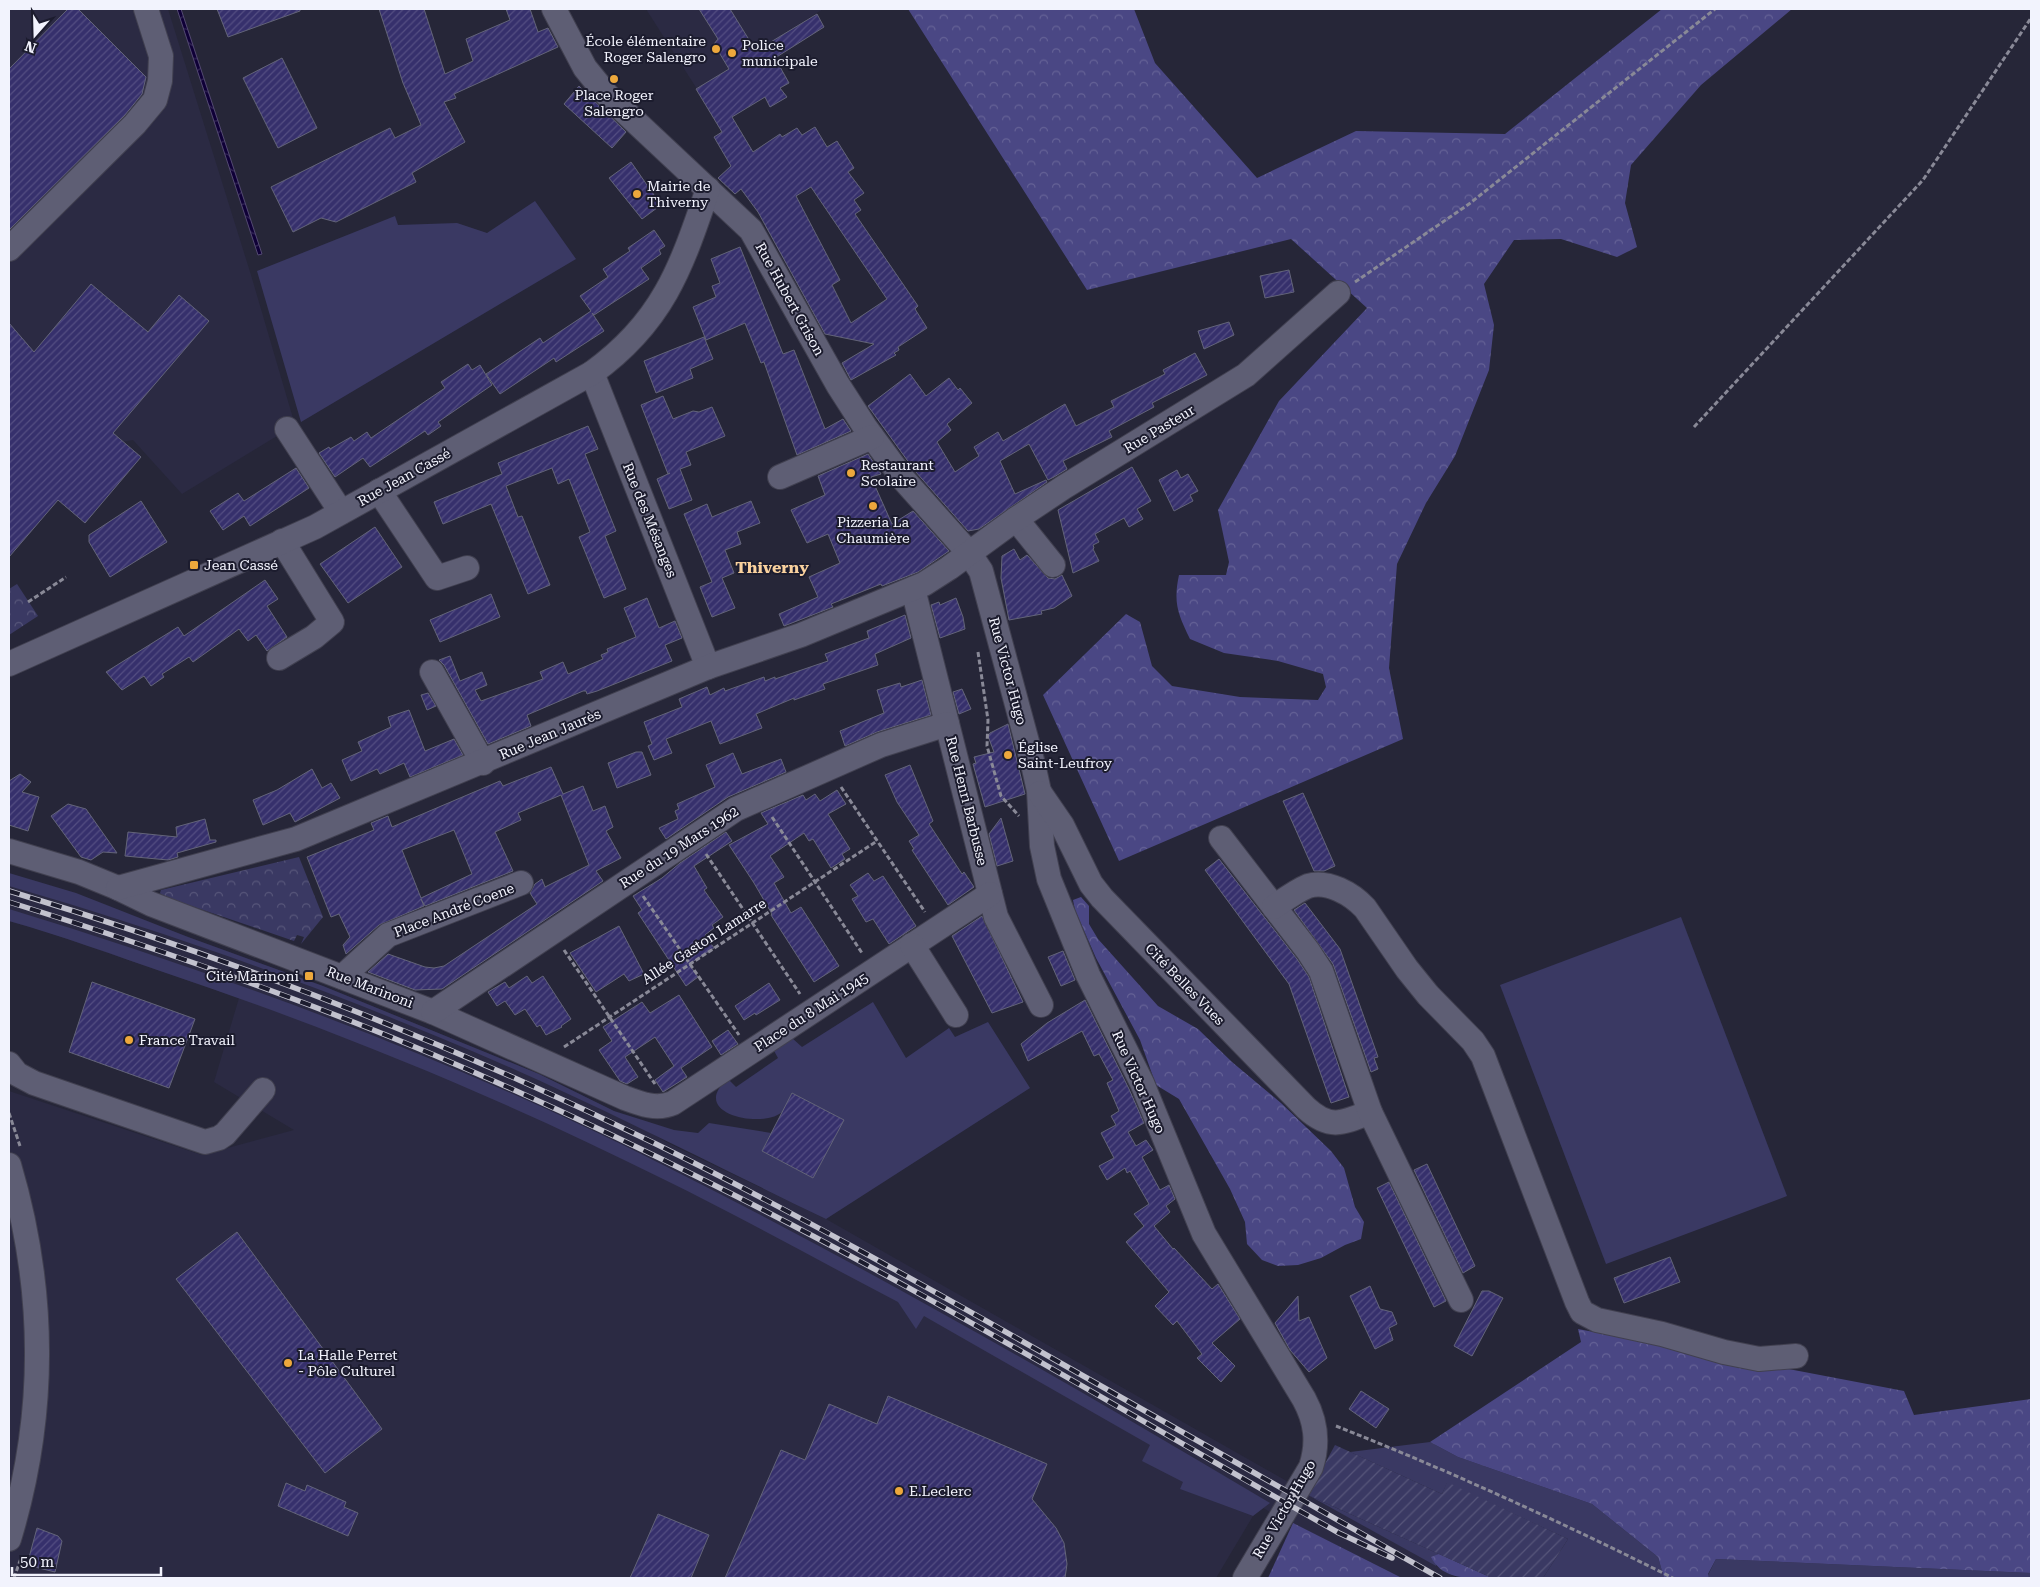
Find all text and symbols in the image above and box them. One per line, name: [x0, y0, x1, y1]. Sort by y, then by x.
north arrow: [10, 10, 60, 60]
place label: École élémentaire Roger Salengro: [585, 33, 706, 65]
place label: Police municipale: [742, 37, 818, 69]
text: N: [23, 38, 38, 57]
marker: École élémentaire Roger Salengro: [710, 43, 722, 55]
marker: Police municipale: [726, 47, 738, 59]
marker: Place Roger Salengro: [608, 73, 620, 85]
place label: Place Roger Salengro: [575, 87, 654, 119]
place label: Mairie de Thiverny: [647, 178, 711, 210]
marker: Mairie de Thiverny: [631, 188, 643, 200]
street label: Rue Hubert Grison: [752, 240, 828, 358]
street label: Rue Pasteur: [1121, 402, 1197, 456]
street label: Rue Jean Cassé: [355, 445, 453, 509]
place label: Restaurant Scolaire: [861, 457, 934, 489]
street label: Rue des Mésanges: [620, 460, 680, 580]
marker: Restaurant Scolaire: [845, 467, 857, 479]
marker: Pizzeria La Chaumière: [867, 500, 879, 512]
place label: Pizzeria La Chaumière: [836, 514, 910, 546]
place label: Jean Cassé: [204, 557, 278, 573]
district label: Thiverny: [735, 558, 809, 577]
marker: Jean Cassé: [188, 559, 200, 571]
street label: Rue Victor Hugo: [986, 615, 1030, 727]
street label: Rue Jean Jaurès: [497, 705, 603, 763]
street label: Rue Henri Barbusse: [943, 735, 991, 868]
place label: Église Saint-Leufroy: [1018, 739, 1113, 771]
marker: Église Saint-Leufroy: [1002, 749, 1014, 761]
street label: Rue du 19 Mars 1962: [617, 803, 741, 891]
street label: Place André Coene: [392, 880, 517, 940]
street label: Allée Gaston Lamarre: [639, 895, 769, 987]
street label: Cité Belles Vues: [1142, 940, 1228, 1028]
street label: Rue Marinoni: [324, 963, 416, 1011]
place label: Cité Marinoni: [206, 968, 300, 984]
street label: Place du 8 Mai 1945: [751, 969, 871, 1055]
marker: Cité Marinoni: [303, 970, 315, 982]
street label: Rue Victor Hugo: [1109, 1028, 1169, 1136]
place label: France Travail: [139, 1032, 236, 1048]
marker: France Travail: [123, 1034, 135, 1046]
place label: La Halle Perret - Pôle Culturel: [298, 1347, 398, 1379]
marker: La Halle Perret - Pôle Culturel: [282, 1357, 294, 1369]
street label: Rue Victor Hugo: [1249, 1457, 1319, 1561]
place label: E.Leclerc: [909, 1483, 972, 1499]
marker: E.Leclerc: [893, 1485, 905, 1497]
scale bar: [12, 1544, 161, 1576]
text: 50 m: [20, 1553, 55, 1571]

